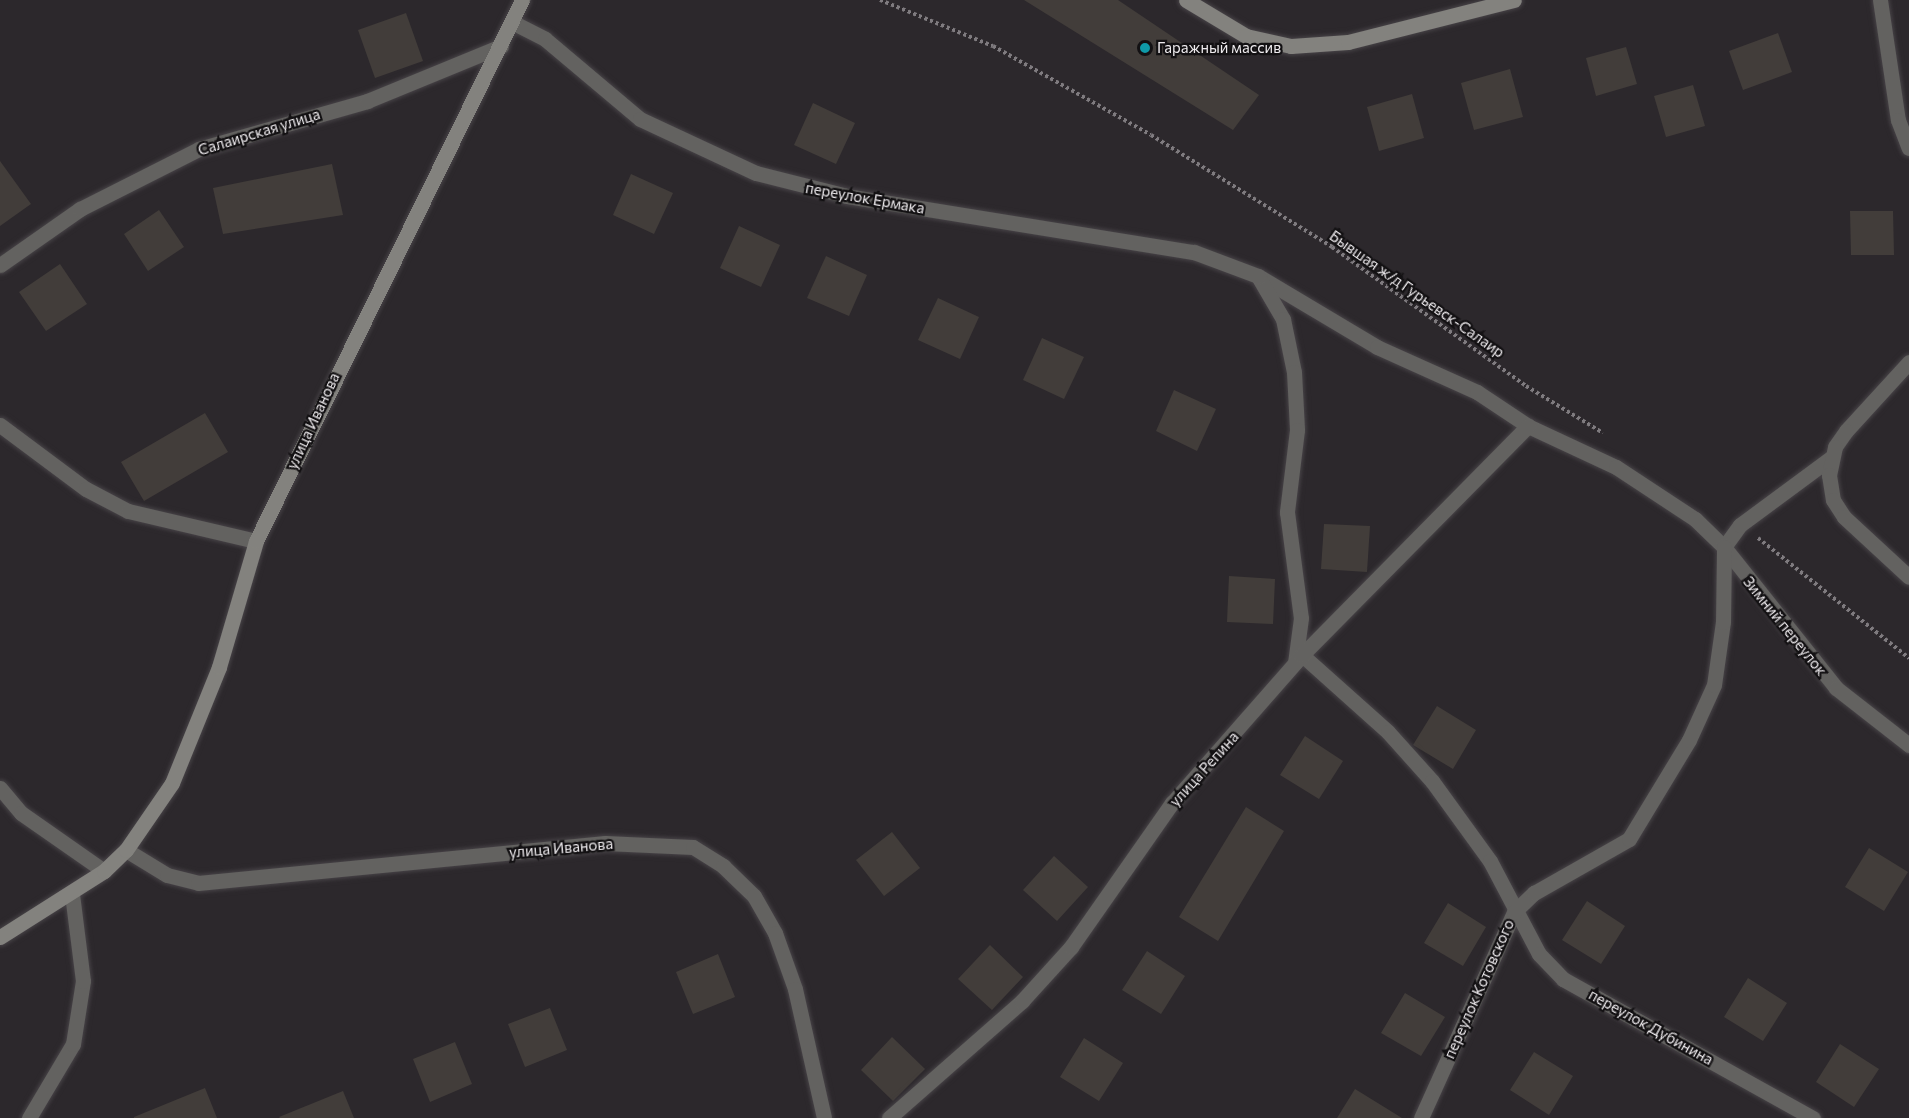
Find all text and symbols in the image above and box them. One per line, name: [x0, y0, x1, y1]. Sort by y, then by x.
place label: Гаражный массив: [1157, 39, 1281, 57]
marker: Гаражный массив: [1138, 41, 1152, 55]
street label: Салаирская улица: [196, 105, 322, 159]
street label: переулок Ермака: [804, 179, 926, 217]
street label: Бывшая ж/д Гурьевск-Салаир: [1326, 227, 1508, 361]
street label: улица Иванова: [283, 370, 343, 472]
street label: Зимний переулок: [1740, 573, 1830, 679]
street label: улица Репина: [1166, 728, 1242, 810]
street label: улица Иванова: [508, 834, 614, 862]
street label: переулок Котовского: [1440, 917, 1518, 1061]
street label: переулок Дубинина: [1586, 985, 1716, 1069]

